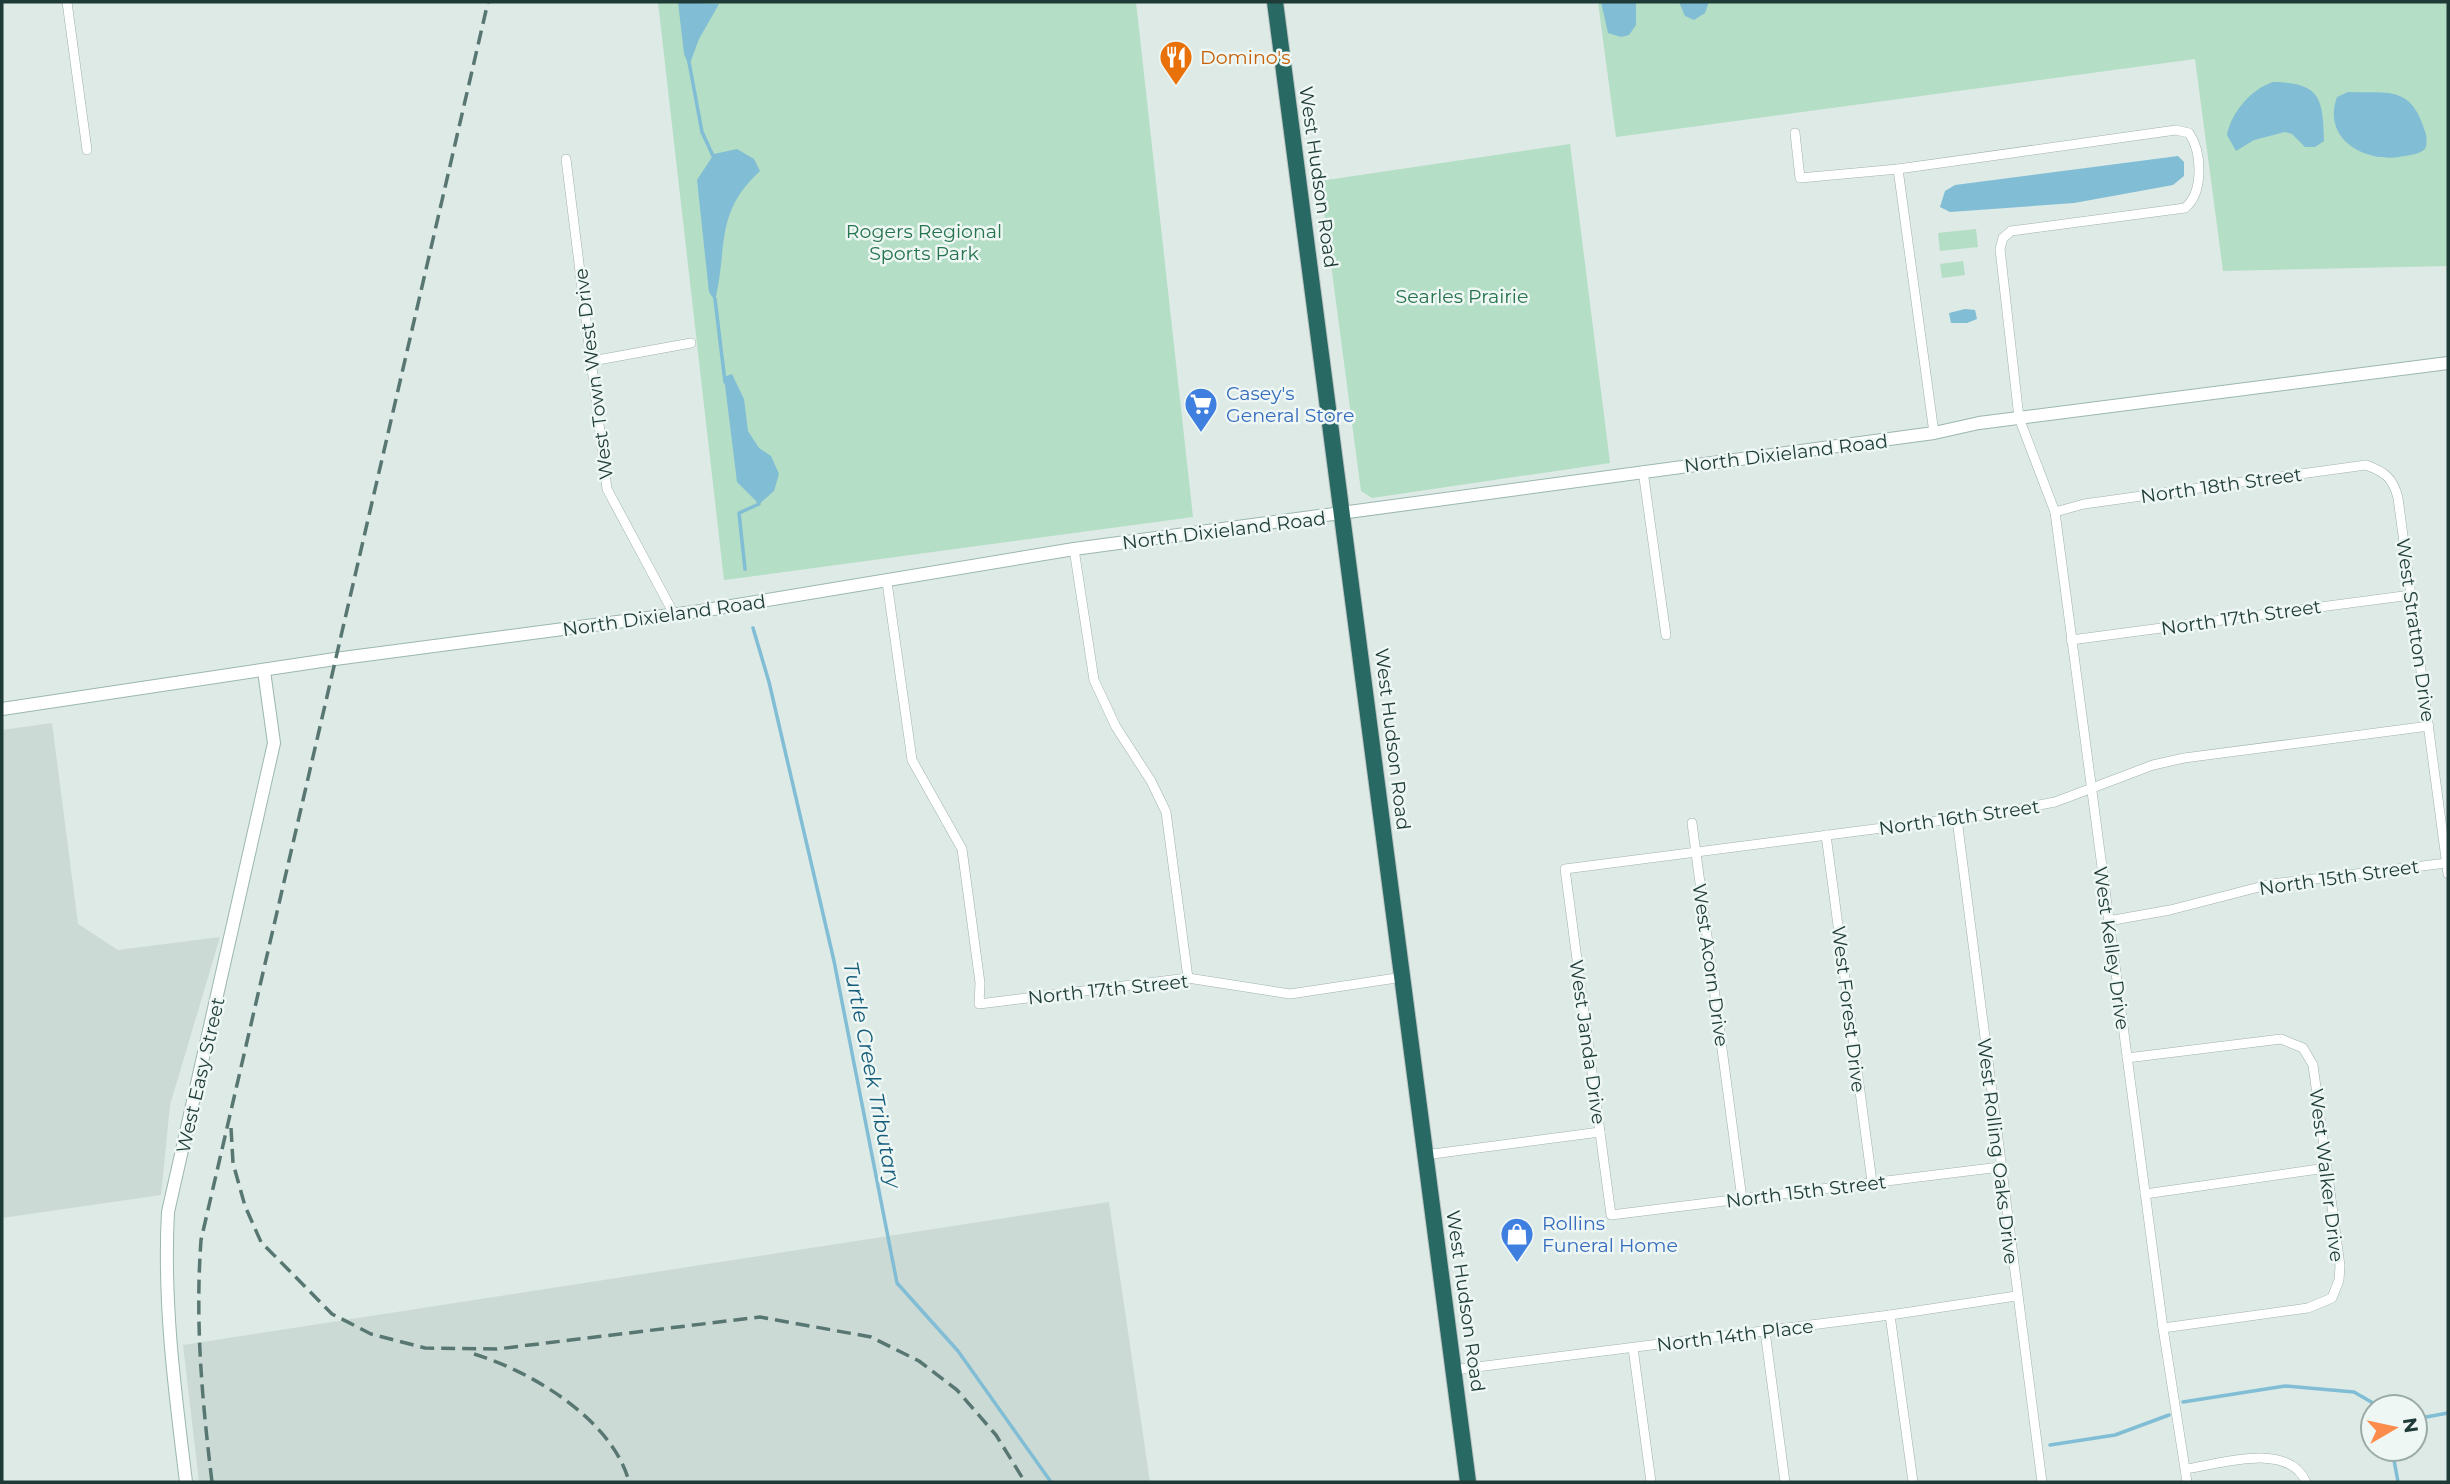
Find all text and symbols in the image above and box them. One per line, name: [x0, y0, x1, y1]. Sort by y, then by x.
restaurant icon: Domino's: [1157, 38, 1195, 87]
place label: Domino's: [1200, 46, 1290, 69]
street label: West Hudson Road: [1294, 85, 1343, 269]
park label: Rogers Regional Sports Park: [846, 220, 1002, 265]
street label: West Town West Drive: [569, 267, 618, 481]
park label: Searles Prairie: [1396, 285, 1528, 308]
place label: Casey's General Store: [1226, 382, 1354, 427]
supermarket icon: Casey's General Store: [1182, 385, 1220, 434]
street label: North Dixieland Road: [1683, 430, 1889, 477]
street label: North 18th Street: [2139, 463, 2304, 508]
street label: North Dixieland Road: [1121, 507, 1327, 554]
street label: West Stratton Drive: [2391, 537, 2440, 723]
street label: North Dixieland Road: [561, 590, 767, 641]
street label: North 17th Street: [2159, 595, 2323, 640]
street label: West Hudson Road: [1370, 647, 1415, 831]
street label: North 16th Street: [1877, 795, 2041, 840]
street label: North 15th Street: [2258, 855, 2421, 900]
street label: West Kelley Drive: [2089, 865, 2134, 1031]
street label: West Acorn Drive: [1688, 882, 1733, 1048]
street label: West Forest Drive: [1827, 924, 1870, 1094]
street label: West Janda Drive: [1565, 958, 1610, 1126]
water label: Turtle Creek Tributary: [838, 960, 907, 1192]
street label: North 17th Street: [1027, 970, 1190, 1009]
street label: West Easy Street: [171, 995, 230, 1155]
street label: West Rolling Oaks Drive: [1972, 1037, 2023, 1265]
street label: West Walker Drive: [2304, 1087, 2349, 1263]
street label: North 15th Street: [1725, 1170, 1888, 1213]
street label: West Hudson Road: [1441, 1209, 1490, 1393]
place label: Rollins Funeral Home: [1542, 1212, 1678, 1257]
shop icon: Rollins Funeral Home: [1498, 1215, 1536, 1264]
street label: North 14th Place: [1655, 1314, 1815, 1357]
north arrow: [2359, 1393, 2429, 1463]
text: N: [2398, 1416, 2423, 1435]

